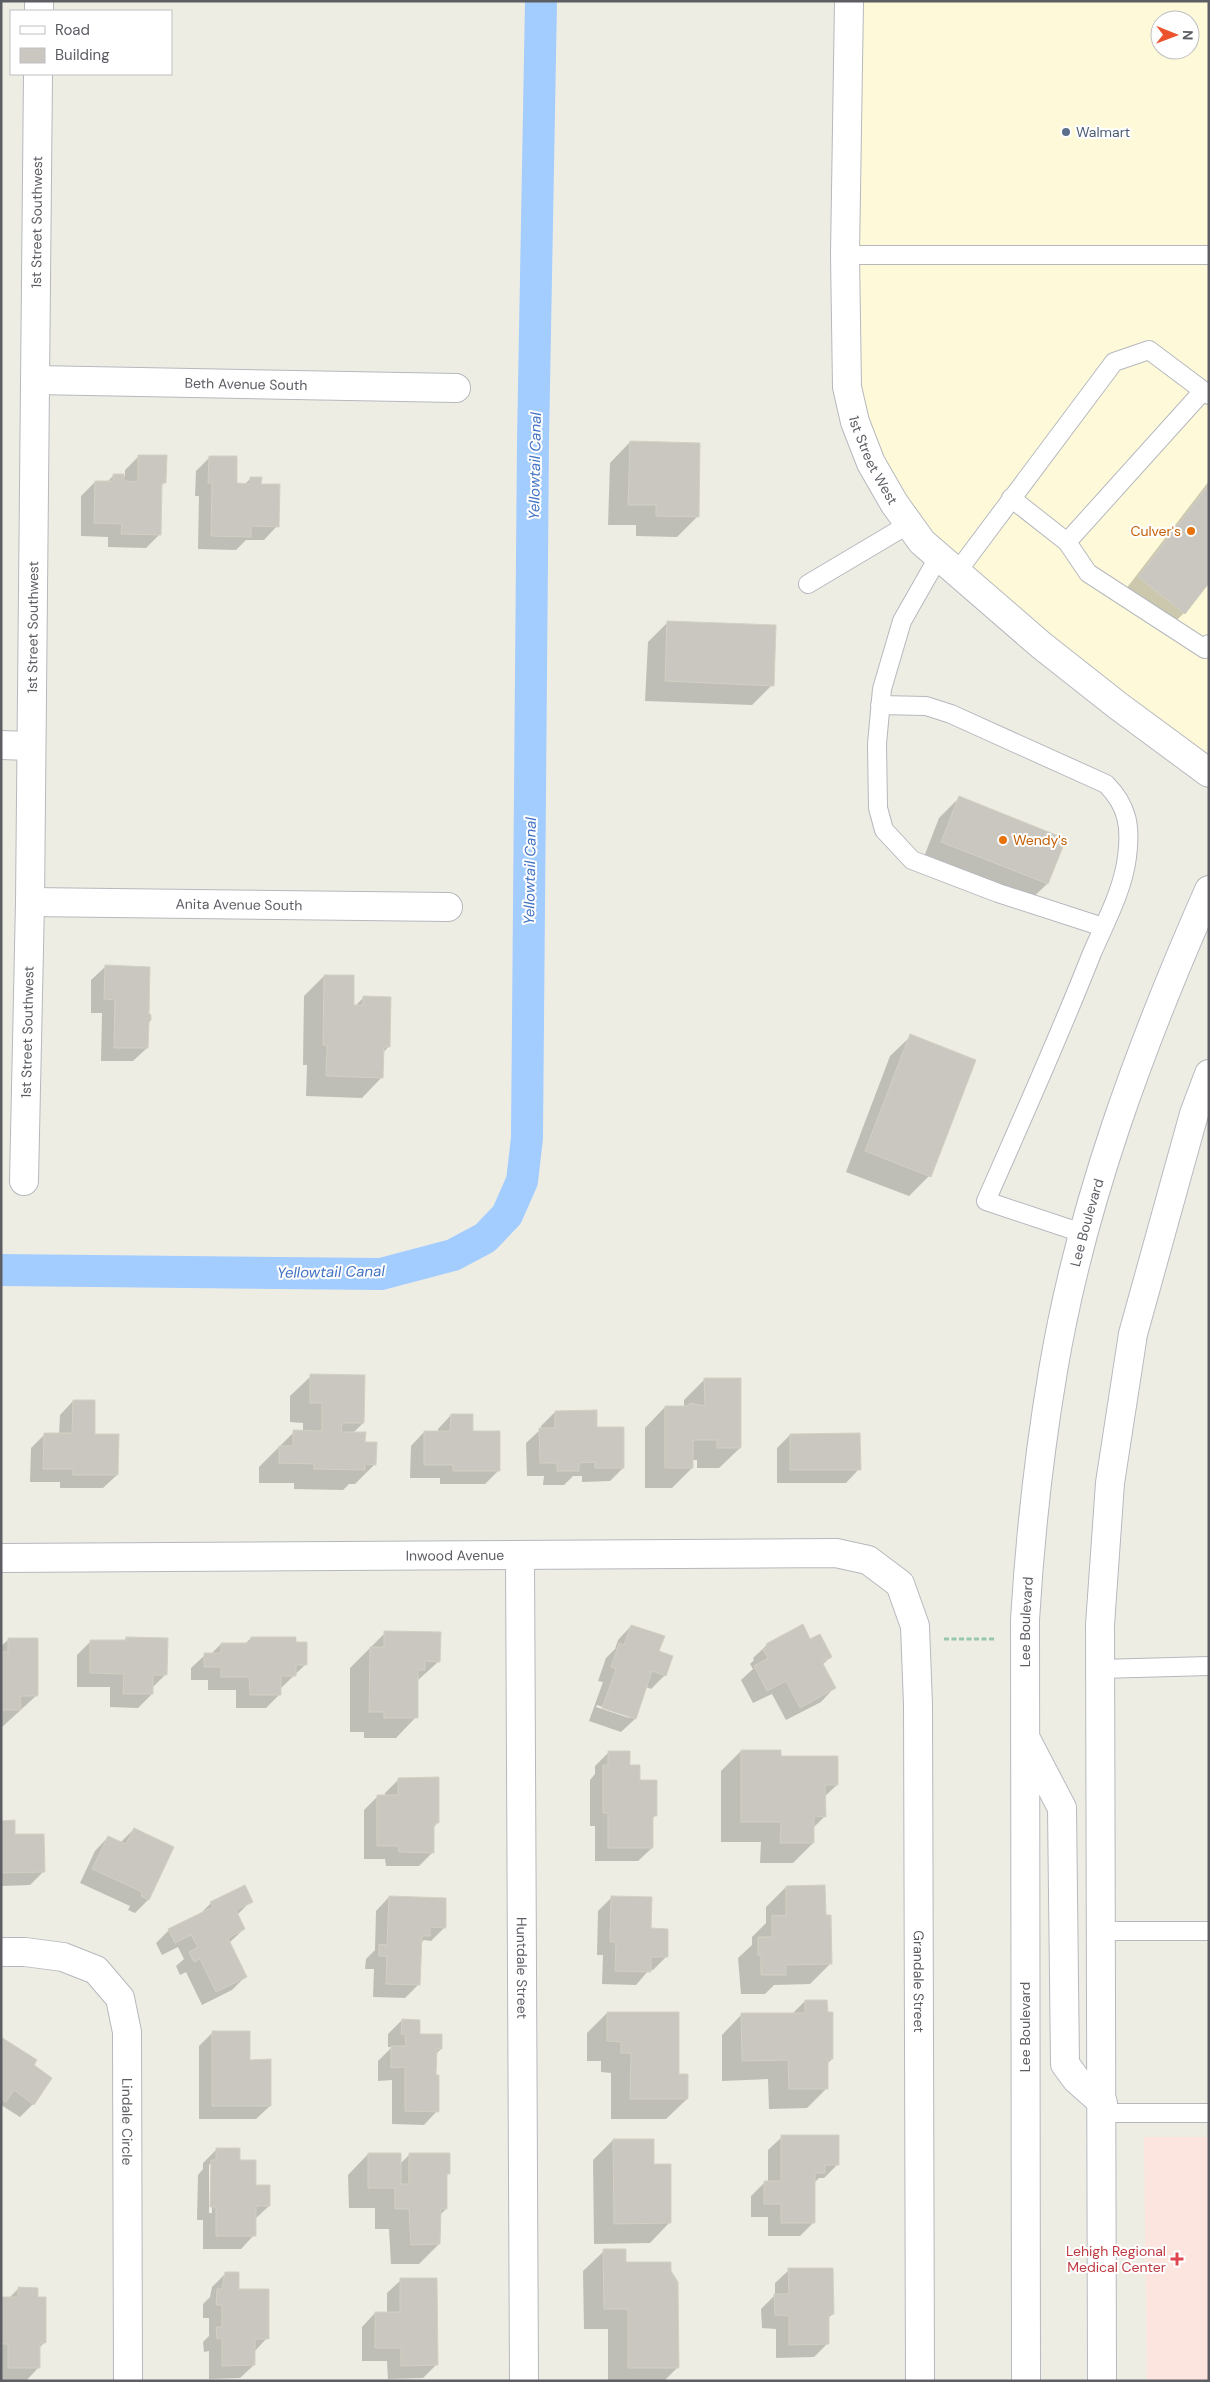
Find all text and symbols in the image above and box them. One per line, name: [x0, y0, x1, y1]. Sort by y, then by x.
legend: [10, 10, 172, 75]
north arrow: [1150, 10, 1200, 60]
text: Road: [55, 20, 90, 40]
text: N: [1179, 30, 1197, 40]
text: Building: [55, 45, 110, 65]
place label: Walmart: [1076, 123, 1130, 141]
marker: Walmart: [1060, 126, 1072, 138]
street label: 1st Street Southwest: [27, 156, 46, 288]
street label: Beth Avenue South: [184, 374, 308, 394]
water label: Yellowtail Canal: [524, 411, 546, 520]
street label: 1st Street West: [845, 414, 902, 508]
place label: Culver's: [1130, 522, 1181, 540]
marker: Culver's: [1185, 525, 1197, 537]
street label: 1st Street Southwest: [23, 561, 42, 693]
water label: Yellowtail Canal: [519, 816, 541, 925]
place label: Wendy's: [1013, 831, 1068, 849]
marker: Wendy's: [997, 834, 1009, 846]
street label: Anita Avenue South: [175, 895, 303, 914]
street label: 1st Street Southwest: [17, 966, 38, 1098]
street label: Lee Boulevard: [1066, 1176, 1108, 1268]
water label: Yellowtail Canal: [277, 1261, 386, 1283]
street label: Inwood Avenue: [406, 1546, 504, 1565]
street label: Lee Boulevard: [1016, 1576, 1037, 1667]
street label: Huntdale Street: [513, 1917, 531, 2019]
street label: Grandale Street: [910, 1930, 928, 2033]
street label: Lee Boulevard: [1016, 1982, 1034, 2072]
street label: Lindale Circle: [118, 2078, 136, 2165]
place label: Lehigh Regional Medical Center: [1066, 2242, 1166, 2276]
marker: Lehigh Regional Medical Center: [1170, 2252, 1184, 2266]

